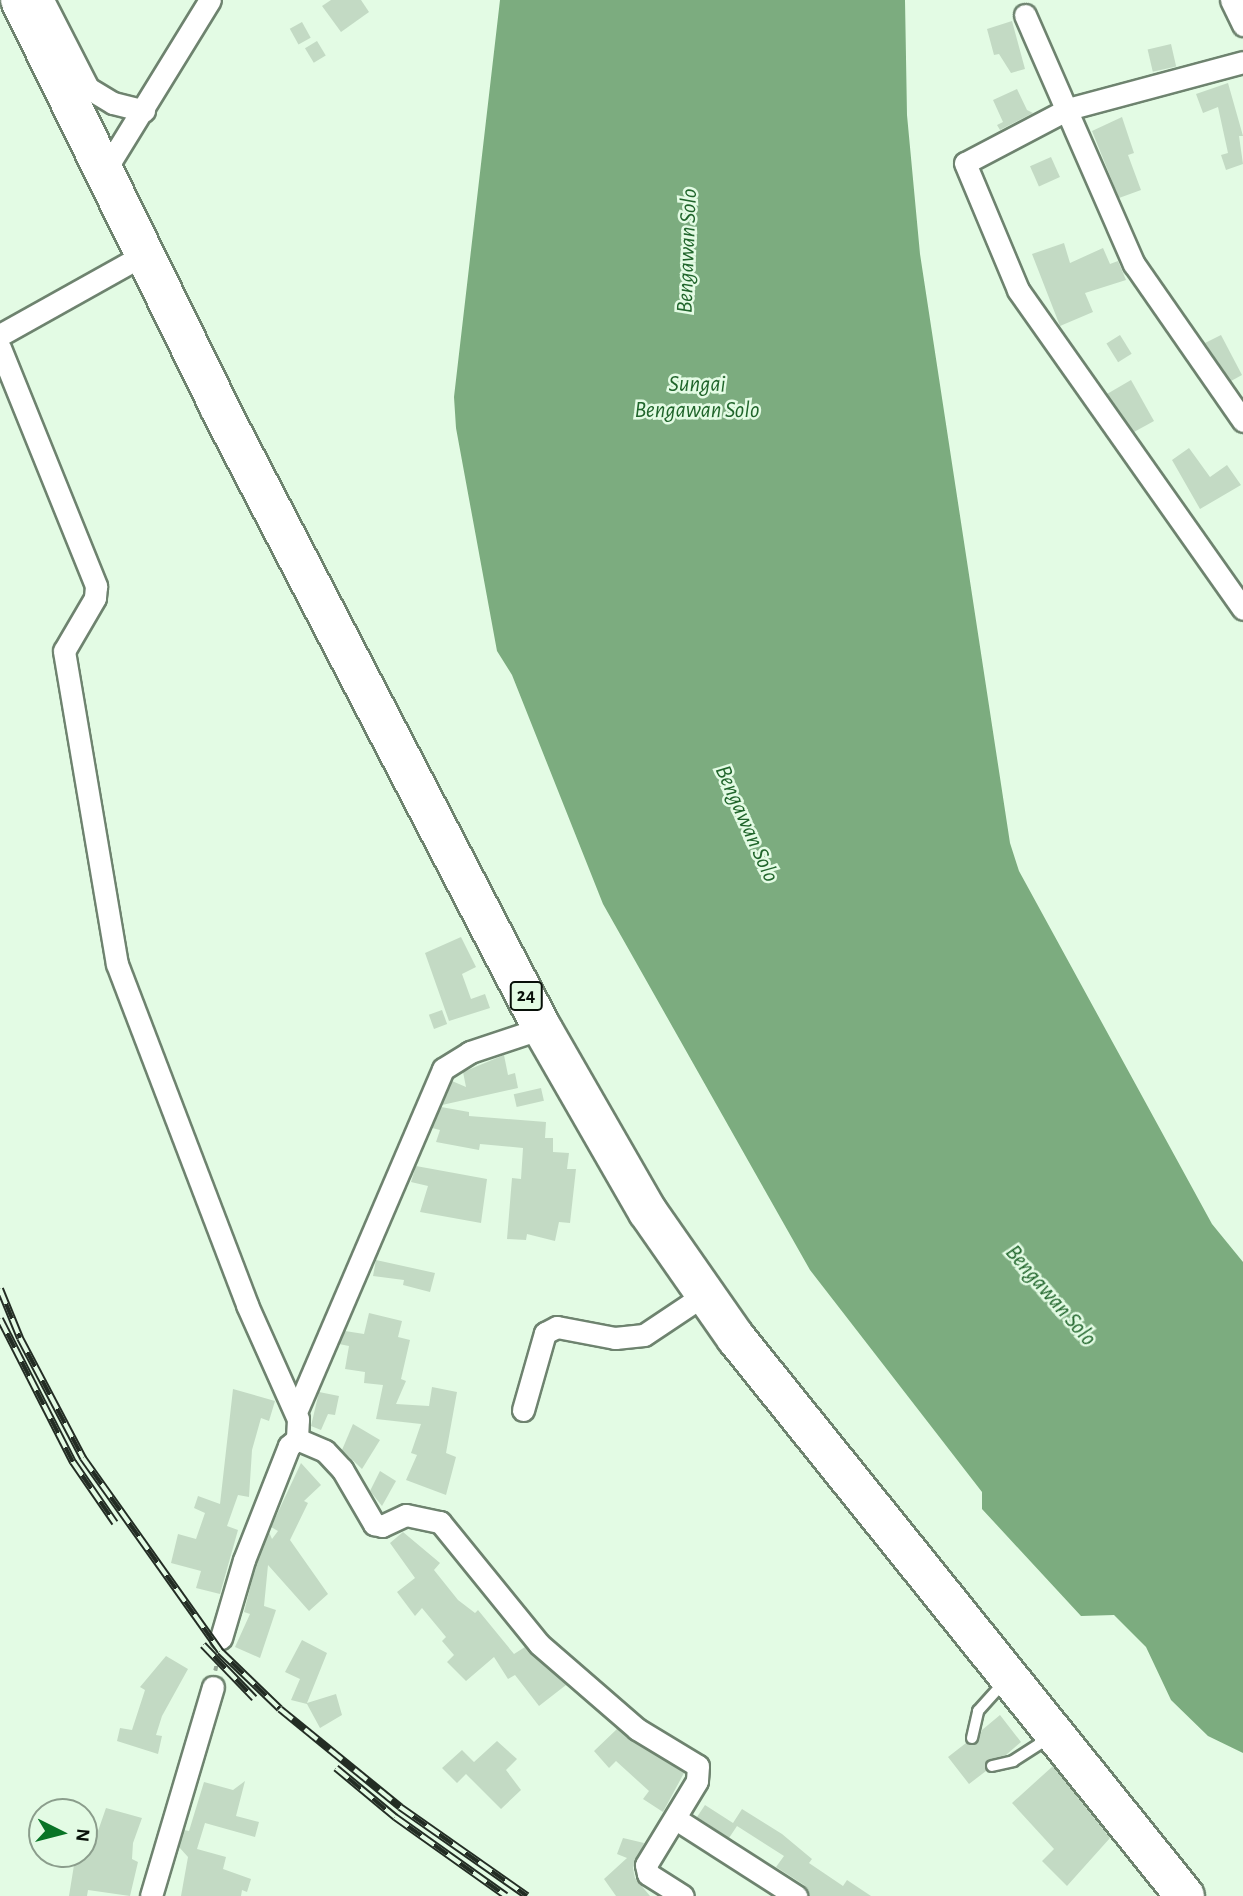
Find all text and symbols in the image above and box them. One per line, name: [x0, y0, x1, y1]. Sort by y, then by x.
water label: Bengawan Solo: [672, 188, 704, 314]
water label: Sungai Bengawan Solo: [635, 371, 759, 425]
water label: Bengawan Solo: [708, 761, 784, 887]
road number: 24: [508, 980, 544, 1012]
water label: Bengawan Solo: [999, 1240, 1101, 1352]
north arrow: [28, 1798, 98, 1868]
text: N: [72, 1827, 93, 1843]

